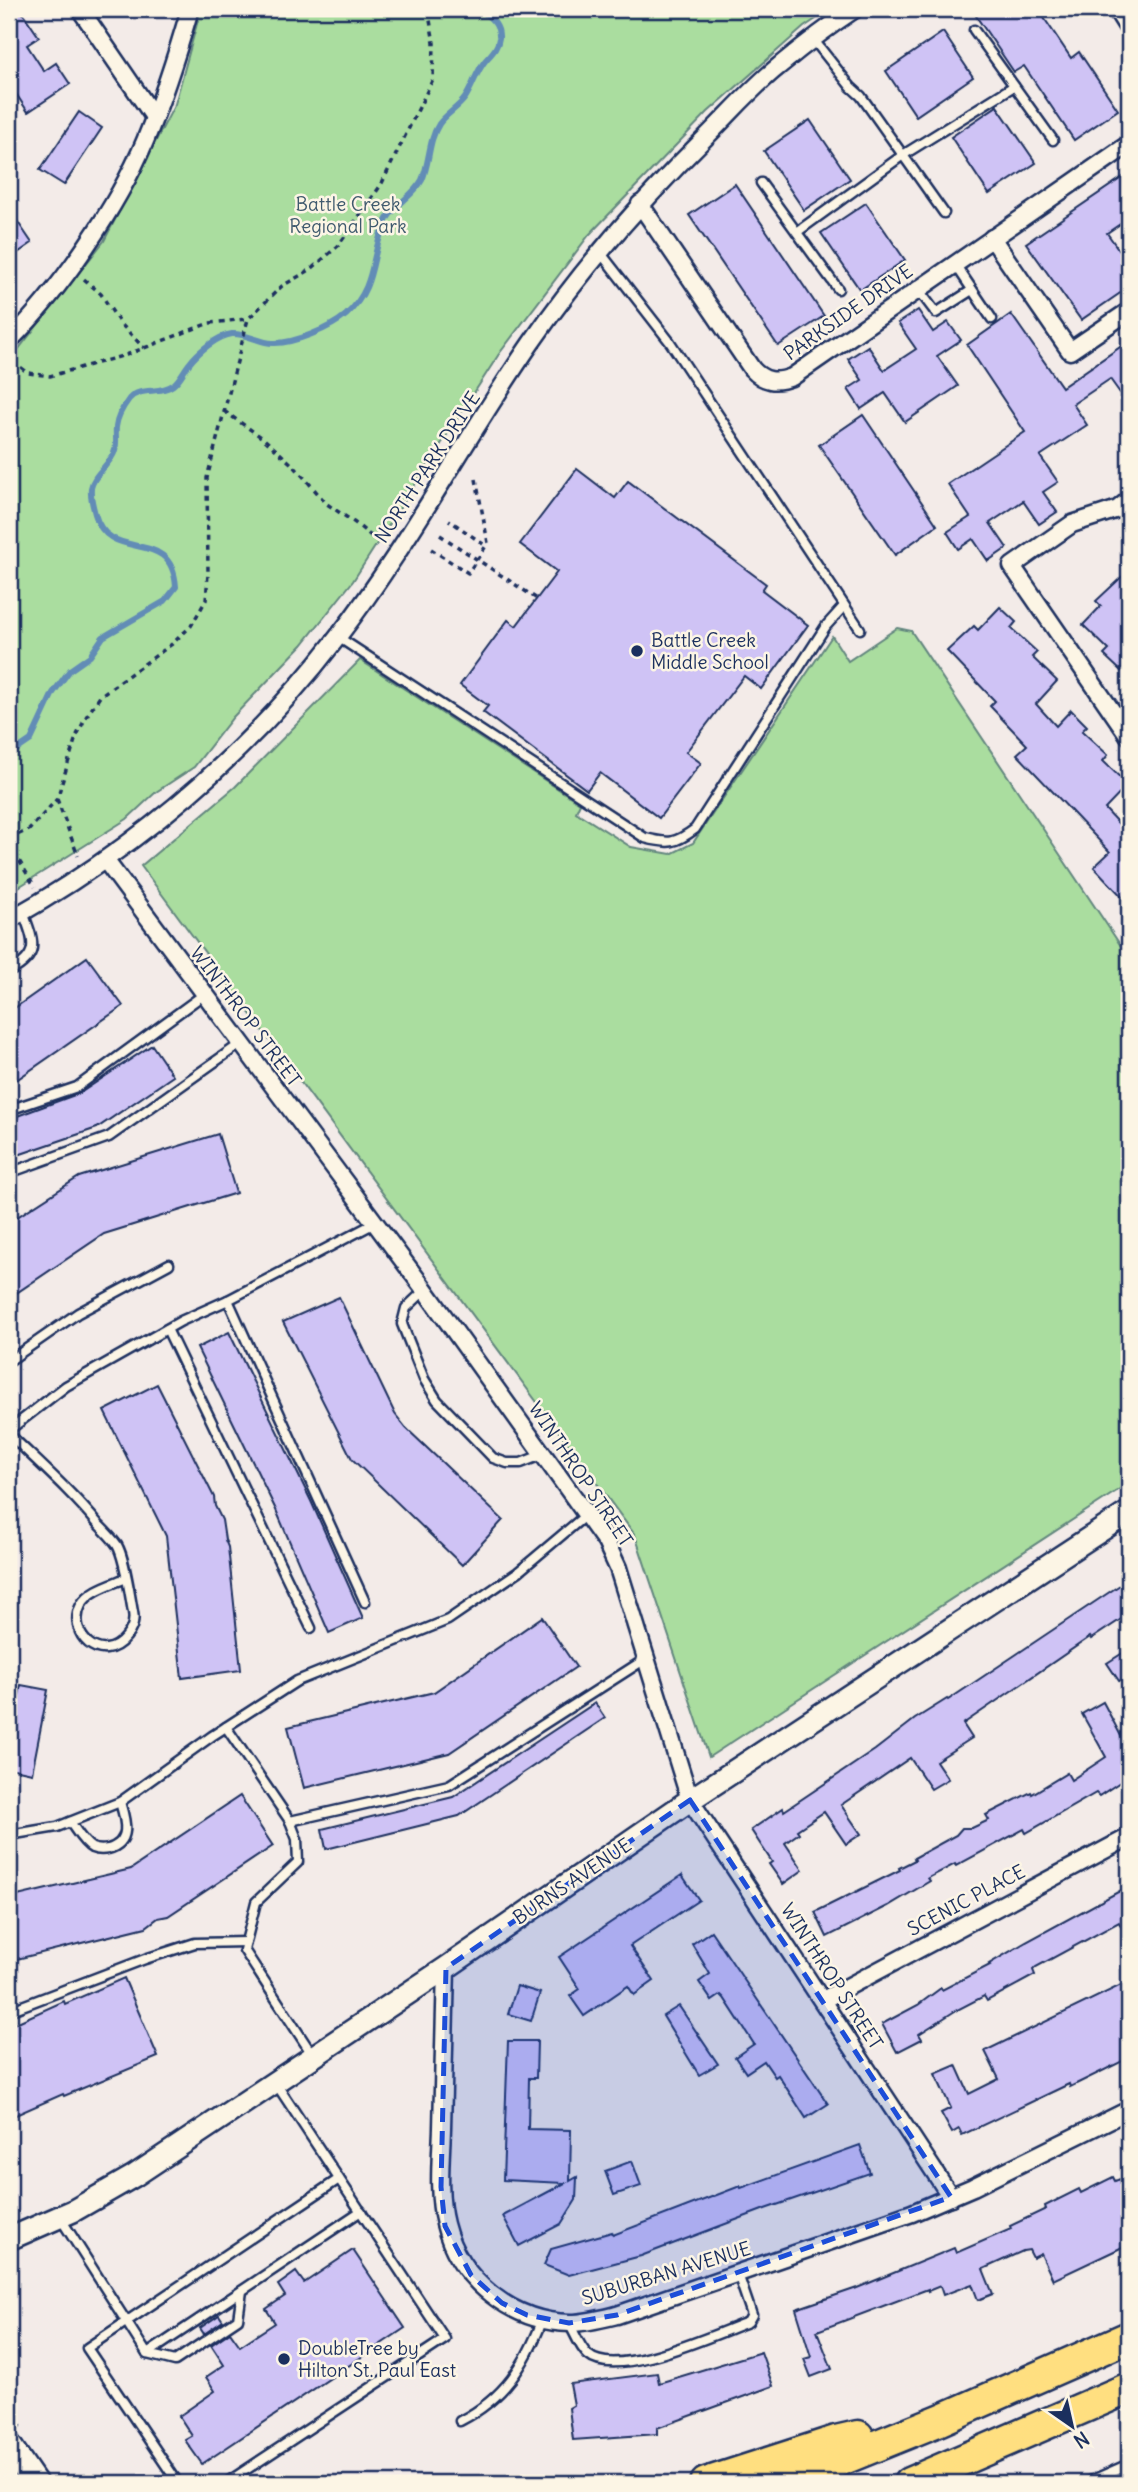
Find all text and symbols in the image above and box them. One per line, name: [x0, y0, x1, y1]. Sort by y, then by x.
park label: Battle Creek Regional Park: [289, 192, 407, 238]
street label: PARKSIDE DRIVE: [779, 259, 917, 365]
street label: NORTH PARK DRIVE: [369, 387, 485, 547]
place label: Battle Creek Middle School: [651, 628, 769, 674]
marker: Battle Creek Middle School: [629, 643, 645, 659]
street label: WINTHROP STREET: [185, 941, 307, 1091]
street label: WINTHROP STREET: [524, 1397, 638, 1551]
street label: BURNS AVENUE: [508, 1833, 636, 1929]
street label: SCENIC PLACE: [903, 1859, 1029, 1941]
street label: WINTHROP STREET: [776, 1898, 888, 2054]
street label: SUBURBAN AVENUE: [579, 2236, 753, 2310]
place label: DoubleTree by Hilton St. Paul East: [298, 2336, 456, 2382]
marker: DoubleTree by Hilton St. Paul East: [276, 2351, 292, 2367]
north arrow: [1036, 2390, 1106, 2460]
text: N: [1069, 2426, 1094, 2454]

